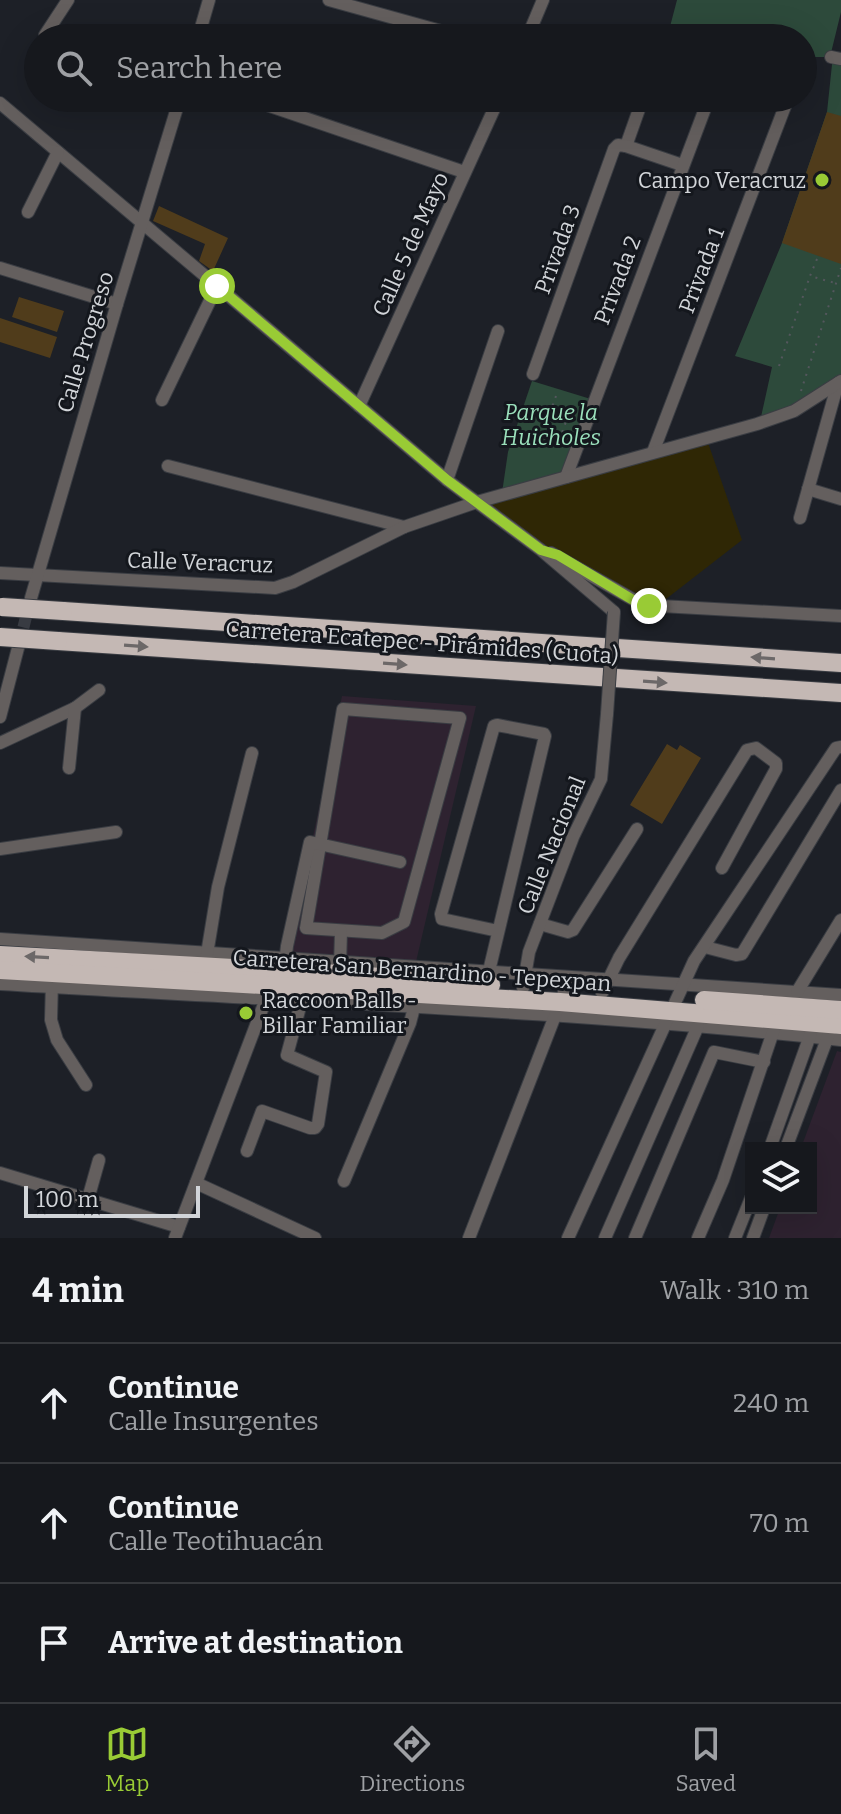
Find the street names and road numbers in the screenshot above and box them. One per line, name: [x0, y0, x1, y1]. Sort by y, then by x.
street label: Calle 5 de Mayo: [367, 168, 454, 320]
street label: Privada 3: [529, 201, 586, 298]
street label: Privada 1: [673, 223, 730, 317]
street label: Privada 2: [588, 232, 647, 328]
street label: Calle Progreso: [51, 268, 120, 416]
street label: Calle Veracruz: [126, 546, 274, 579]
street label: Carretera Ecatepec - Pirámides (Cuota): [224, 615, 619, 670]
street label: Calle Nacional: [512, 772, 591, 918]
street label: Carretera San Bernardino - Tepexpan: [232, 944, 612, 997]

